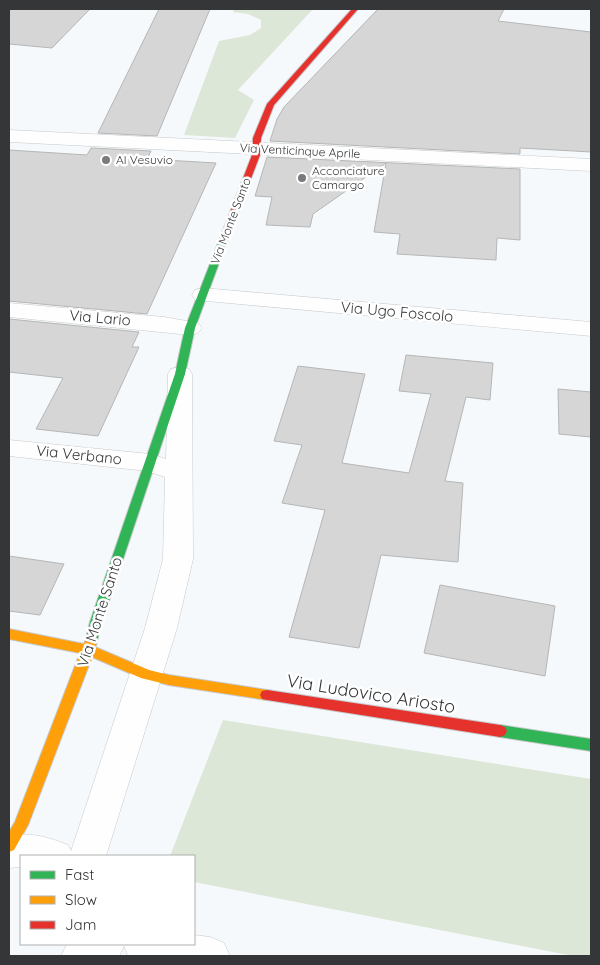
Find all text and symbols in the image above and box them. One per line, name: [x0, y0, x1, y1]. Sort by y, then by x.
street label: Via Venticinque Aprile: [239, 140, 361, 161]
place label: Al Vesuvio: [116, 152, 173, 167]
marker: Al Vesuvio: [100, 154, 112, 166]
place label: Acconciature Camargo: [312, 163, 385, 192]
marker: Acconciature Camargo: [296, 172, 308, 184]
street label: Via Monte Santo: [207, 175, 254, 266]
street label: Via Ugo Foscolo: [340, 297, 454, 326]
street label: Via Lario: [69, 305, 132, 330]
street label: Via Verbano: [35, 441, 123, 468]
street label: Via Monte Santo: [73, 555, 126, 669]
street label: Via Ludovico Ariosto: [285, 669, 457, 718]
legend: [20, 855, 195, 945]
text: Fast: [65, 865, 94, 884]
text: Slow: [65, 890, 97, 909]
text: Jam: [65, 915, 96, 934]

